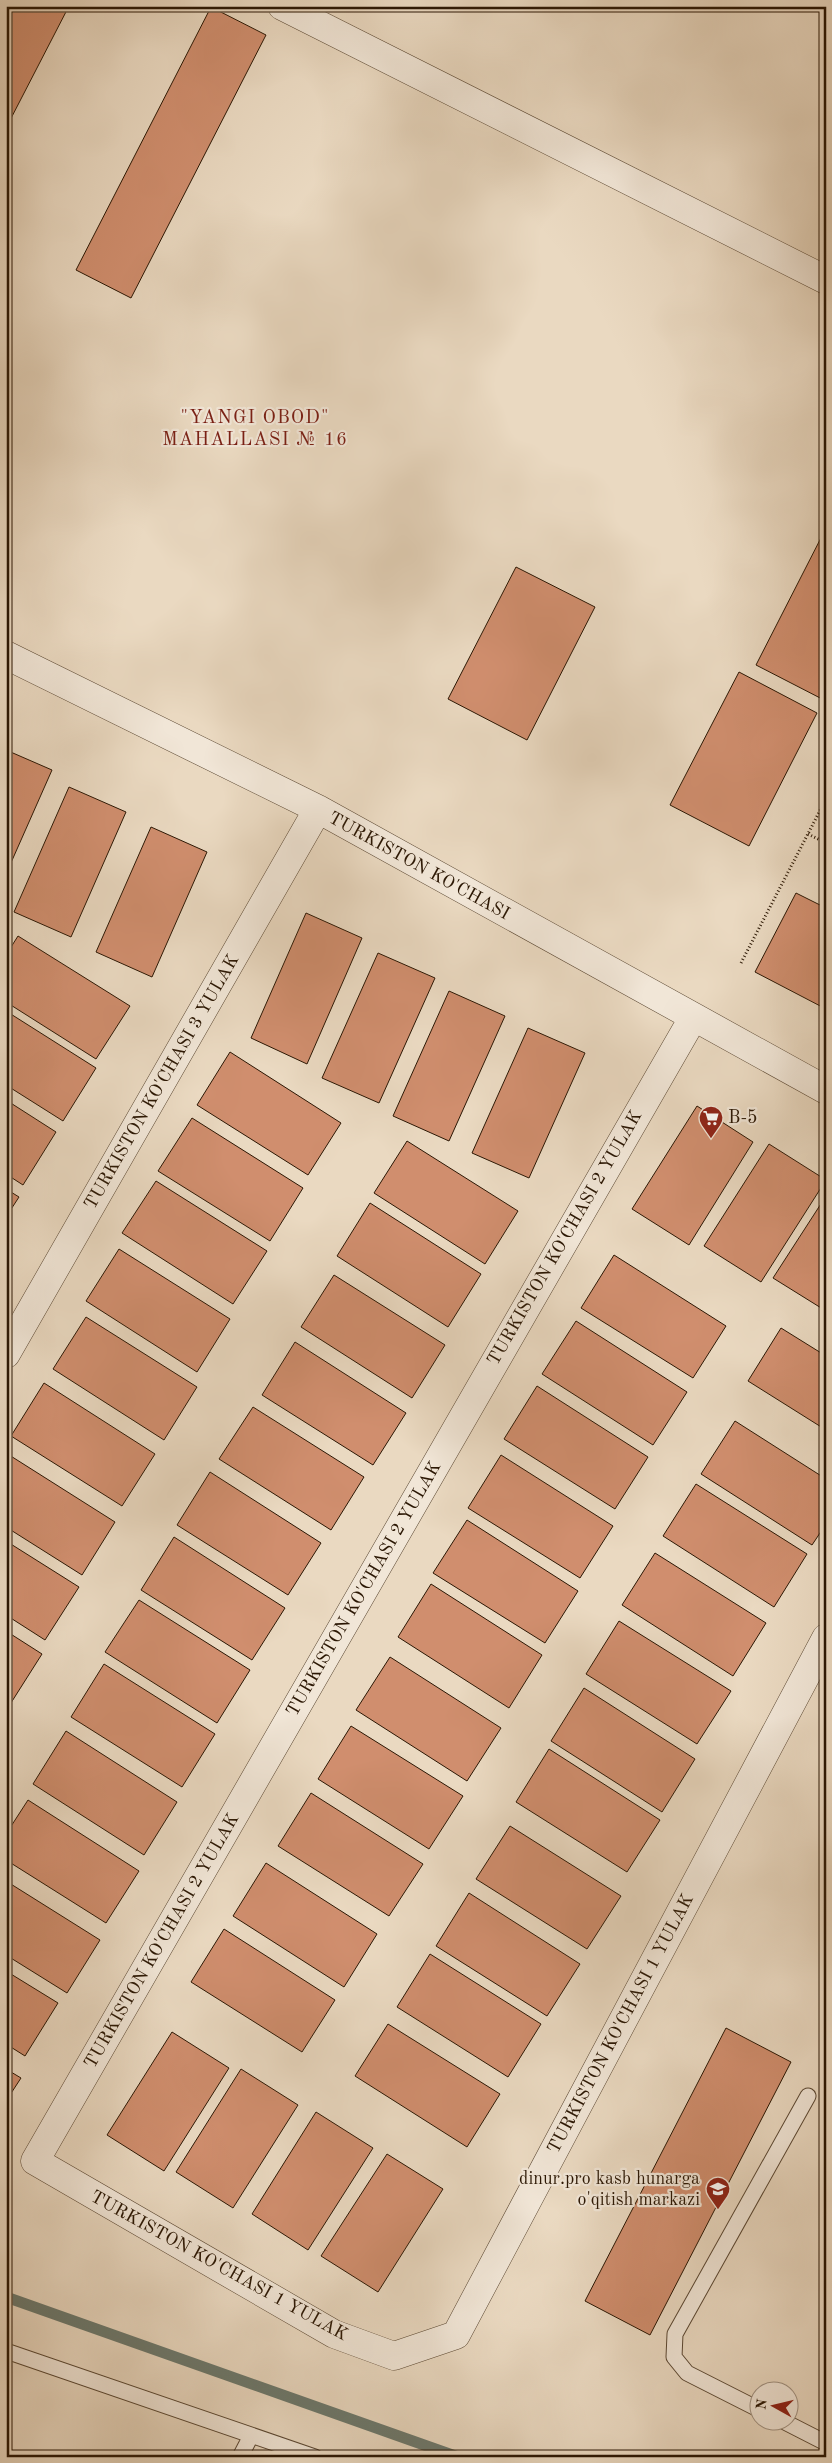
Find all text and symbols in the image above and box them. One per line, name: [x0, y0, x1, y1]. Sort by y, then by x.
district label: "YANGI OBOD" MAHALLASI № 16: [162, 409, 348, 450]
street label: TURKISTON KO'CHASI: [325, 809, 513, 923]
street label: TURKISTON KO'CHASI 3 YULAK: [81, 951, 243, 1213]
supermarket icon: В-5: [698, 1105, 724, 1139]
street label: TURKISTON KO'CHASI 2 YULAK: [484, 1107, 646, 1369]
place label: В-5: [728, 1109, 758, 1127]
street label: TURKISTON KO'CHASI 2 YULAK: [283, 1458, 445, 1720]
street label: TURKISTON KO'CHASI 2 YULAK: [81, 1810, 243, 2072]
street label: TURKISTON KO'CHASI 1 YULAK: [545, 1891, 697, 2157]
place label: dinur.pro kasb hunarga o'qitish markazi: [519, 2170, 700, 2209]
school or university icon: dinur.pro kasb hunarga o'qitish markazi: [705, 2176, 731, 2210]
street label: TURKISTON KO'CHASI 1 YULAK: [87, 2188, 351, 2344]
north arrow: [750, 2380, 800, 2430]
text: N: [754, 2398, 770, 2411]

